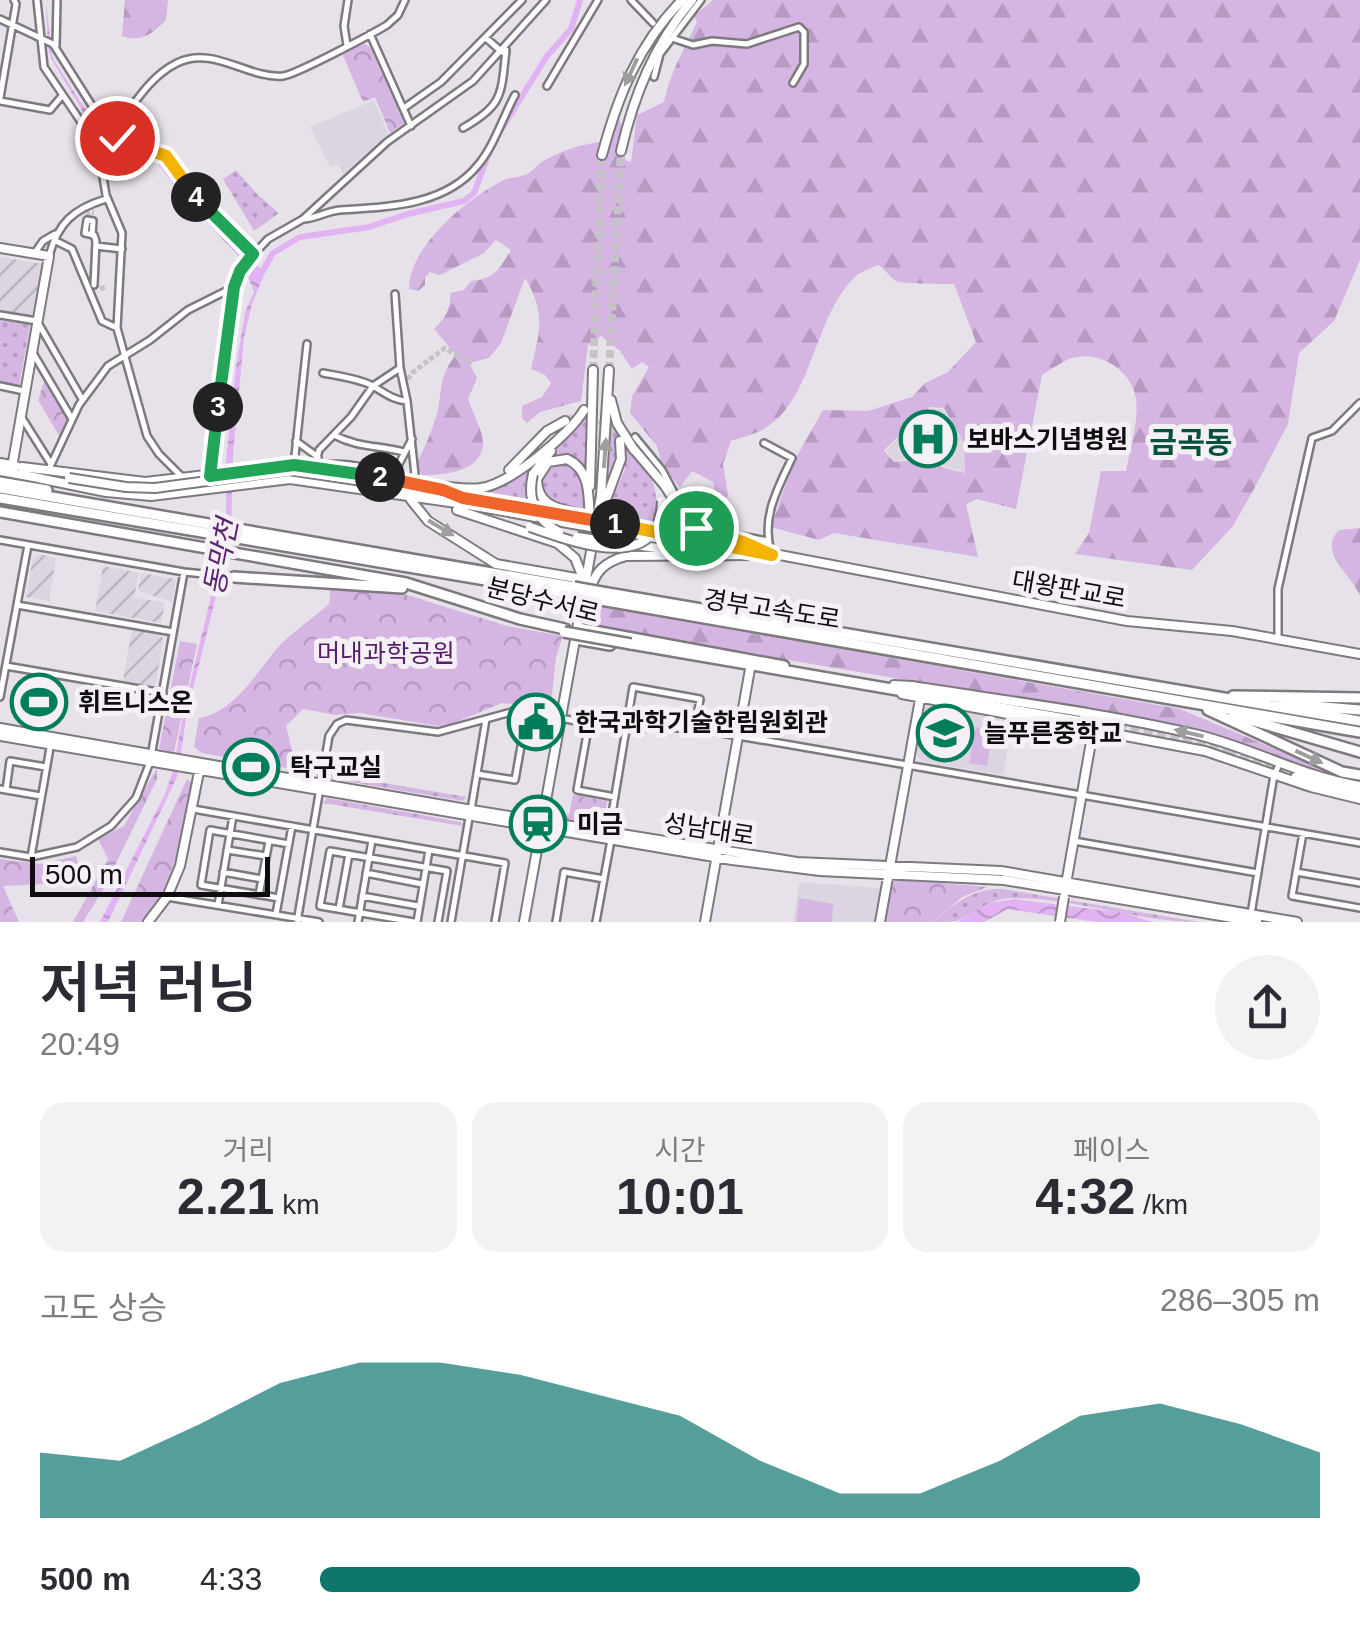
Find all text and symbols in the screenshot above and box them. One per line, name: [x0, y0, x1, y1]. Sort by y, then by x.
one-way arrow: [622, 57, 639, 86]
pin: [75, 96, 160, 181]
icon: check: [90, 111, 145, 166]
pin: 4: [171, 172, 221, 222]
text: 4: [188, 181, 204, 212]
pin: 3: [193, 382, 243, 432]
text: 3: [210, 391, 226, 422]
hospital icon: 보바스기념병원: [898, 409, 958, 469]
place label: 보바스기념병원: [967, 425, 1128, 453]
district label: 금곡동: [1150, 426, 1232, 459]
one-way arrow: [597, 437, 613, 469]
pin: 2: [355, 452, 405, 502]
text: 2: [372, 461, 388, 492]
pin: [654, 486, 739, 571]
pin: 1: [590, 499, 640, 549]
icon: arrive: [669, 501, 724, 556]
text: 1: [607, 508, 623, 539]
water label: 동막천: [198, 513, 244, 598]
one-way arrow: [427, 519, 455, 536]
street label: 대왕판교로: [1010, 565, 1128, 613]
street label: 분당수서로: [484, 573, 602, 627]
street label: 경부고속도로: [702, 584, 842, 634]
park label: 머내과학공원: [317, 639, 455, 667]
sports icon: 휘트니스온: [9, 672, 69, 732]
place label: 휘트니스온: [78, 688, 193, 716]
public building icon: 한국과학기술한림원회관: [506, 692, 566, 752]
school or university icon: 늘푸른중학교: [915, 703, 975, 763]
place label: 한국과학기술한림원회관: [575, 708, 828, 736]
place label: 늘푸른중학교: [984, 719, 1122, 747]
one-way arrow: [1173, 725, 1204, 740]
sports icon: 탁구교실: [221, 737, 281, 797]
one-way arrow: [1295, 748, 1324, 765]
place label: 탁구교실: [290, 753, 382, 781]
station icon: 미금: [508, 794, 568, 854]
street label: 성남대로: [661, 808, 757, 850]
place label: 미금: [577, 810, 623, 838]
scale bar: [30, 852, 270, 896]
text: 500 m: [45, 859, 123, 890]
button: share: [1215, 955, 1320, 1060]
text: 저녁 러닝: [40, 957, 258, 1019]
text: 20:49: [40, 1026, 120, 1062]
text: 거리: [223, 1135, 274, 1166]
text: 시간: [654, 1135, 706, 1166]
text: 페이스: [1073, 1135, 1150, 1166]
text: 2.21: [177, 1169, 274, 1225]
text: 10:01: [616, 1169, 744, 1225]
text: 4:32: [1035, 1169, 1135, 1225]
text: km: [274, 1189, 320, 1220]
text: /km: [1135, 1189, 1188, 1220]
text: 286–305 m: [1160, 1282, 1320, 1318]
text: 고도 상승: [40, 1290, 167, 1326]
text: 500 m: [40, 1561, 131, 1597]
text: 4:33: [200, 1561, 262, 1597]

